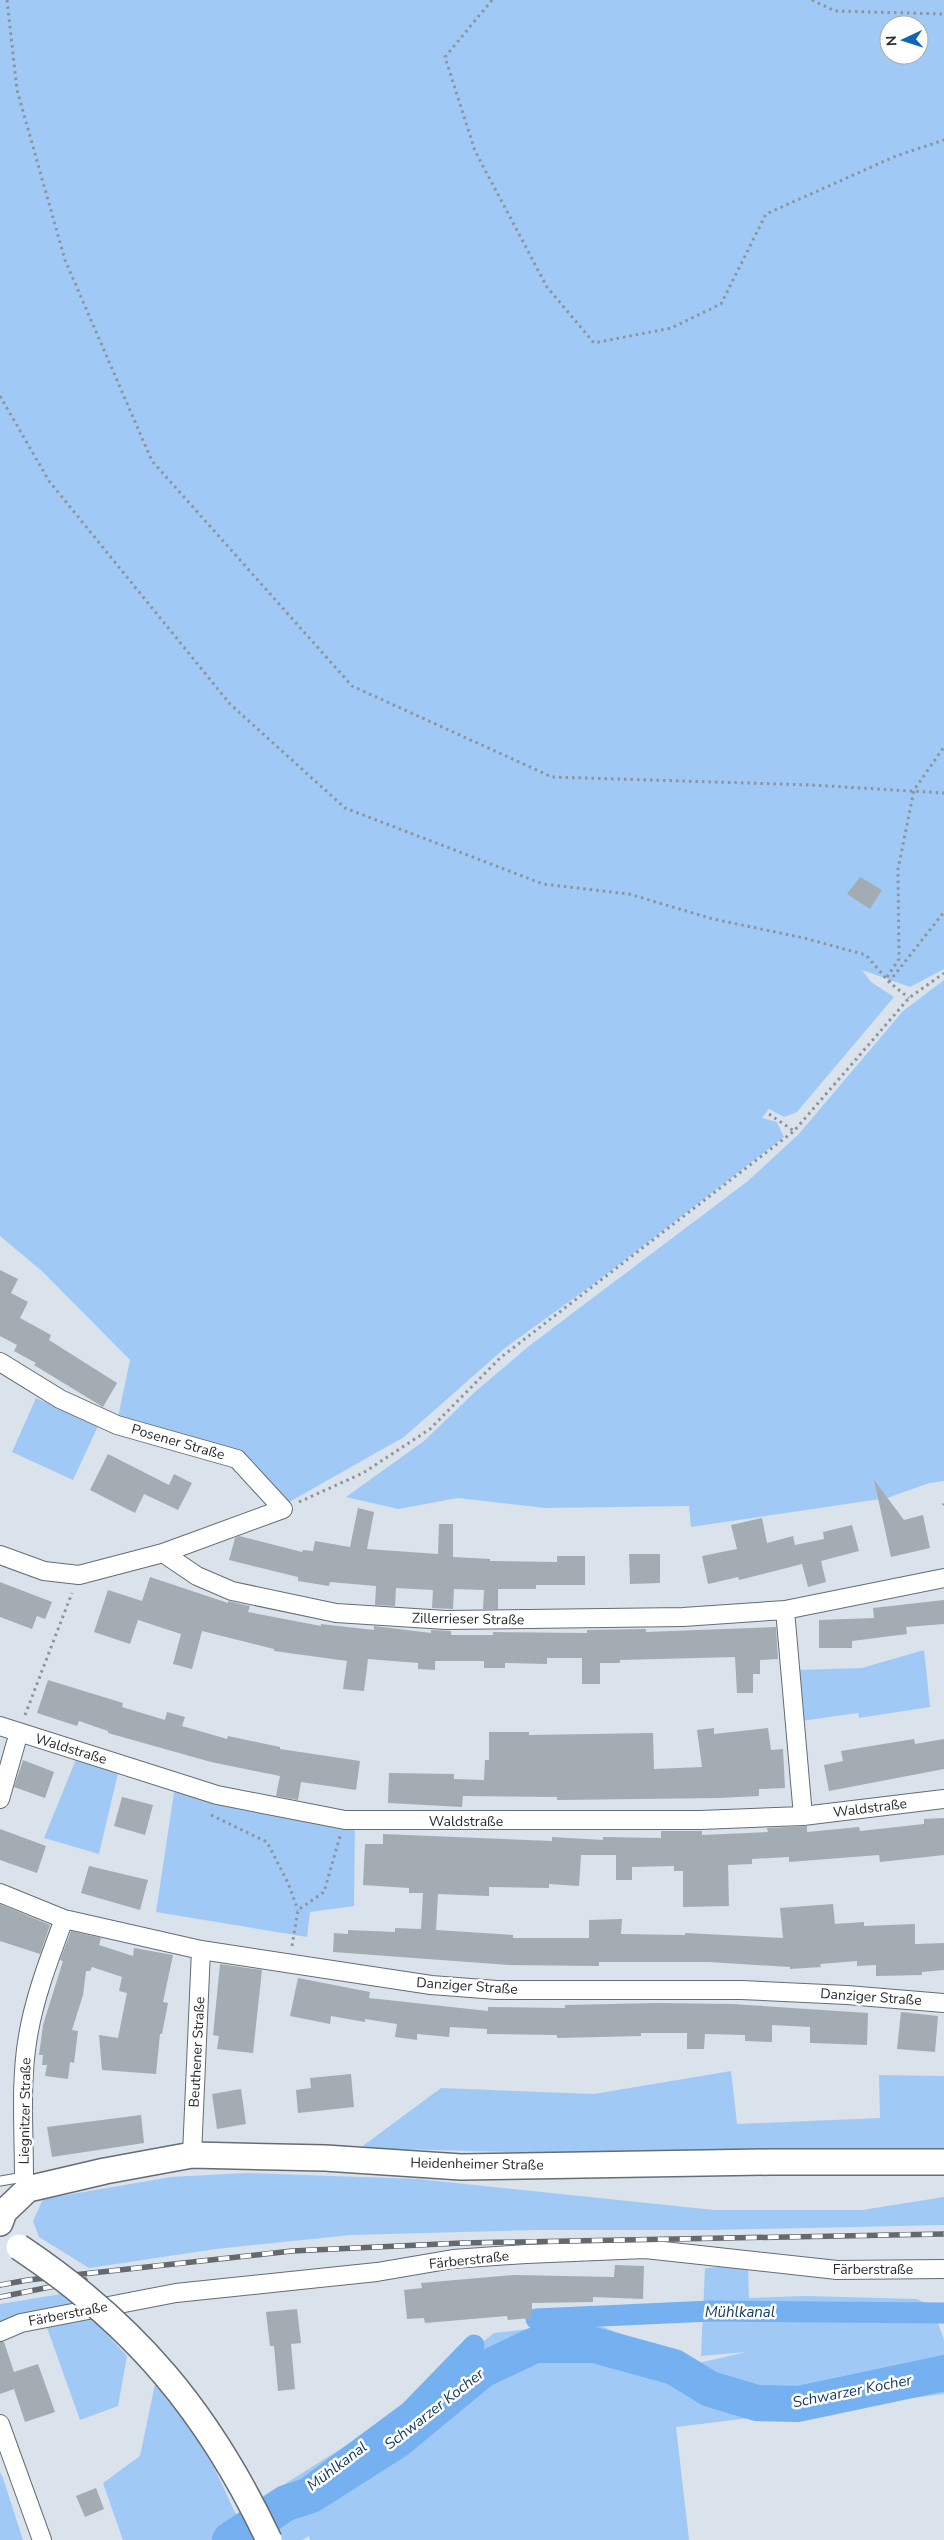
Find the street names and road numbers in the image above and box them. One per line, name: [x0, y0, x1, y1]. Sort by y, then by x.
street label: Posener Straße: [129, 1420, 227, 1464]
street label: Zillerrieser Straße: [412, 1609, 524, 1629]
street label: Waldstraße: [33, 1729, 109, 1769]
street label: Waldstraße: [832, 1794, 908, 1822]
street label: Waldstraße: [429, 1812, 503, 1831]
street label: Danziger Straße: [416, 1973, 518, 1999]
street label: Danziger Straße: [820, 1984, 922, 2010]
street label: Beuthener Straße: [185, 1996, 209, 2108]
street label: Liegnitzer Straße: [15, 2057, 35, 2165]
street label: Heidenheimer Straße: [410, 2153, 544, 2175]
street label: Färberstraße: [428, 2246, 510, 2274]
street label: Färberstraße: [833, 2260, 913, 2279]
street label: Färberstraße: [27, 2297, 109, 2331]

